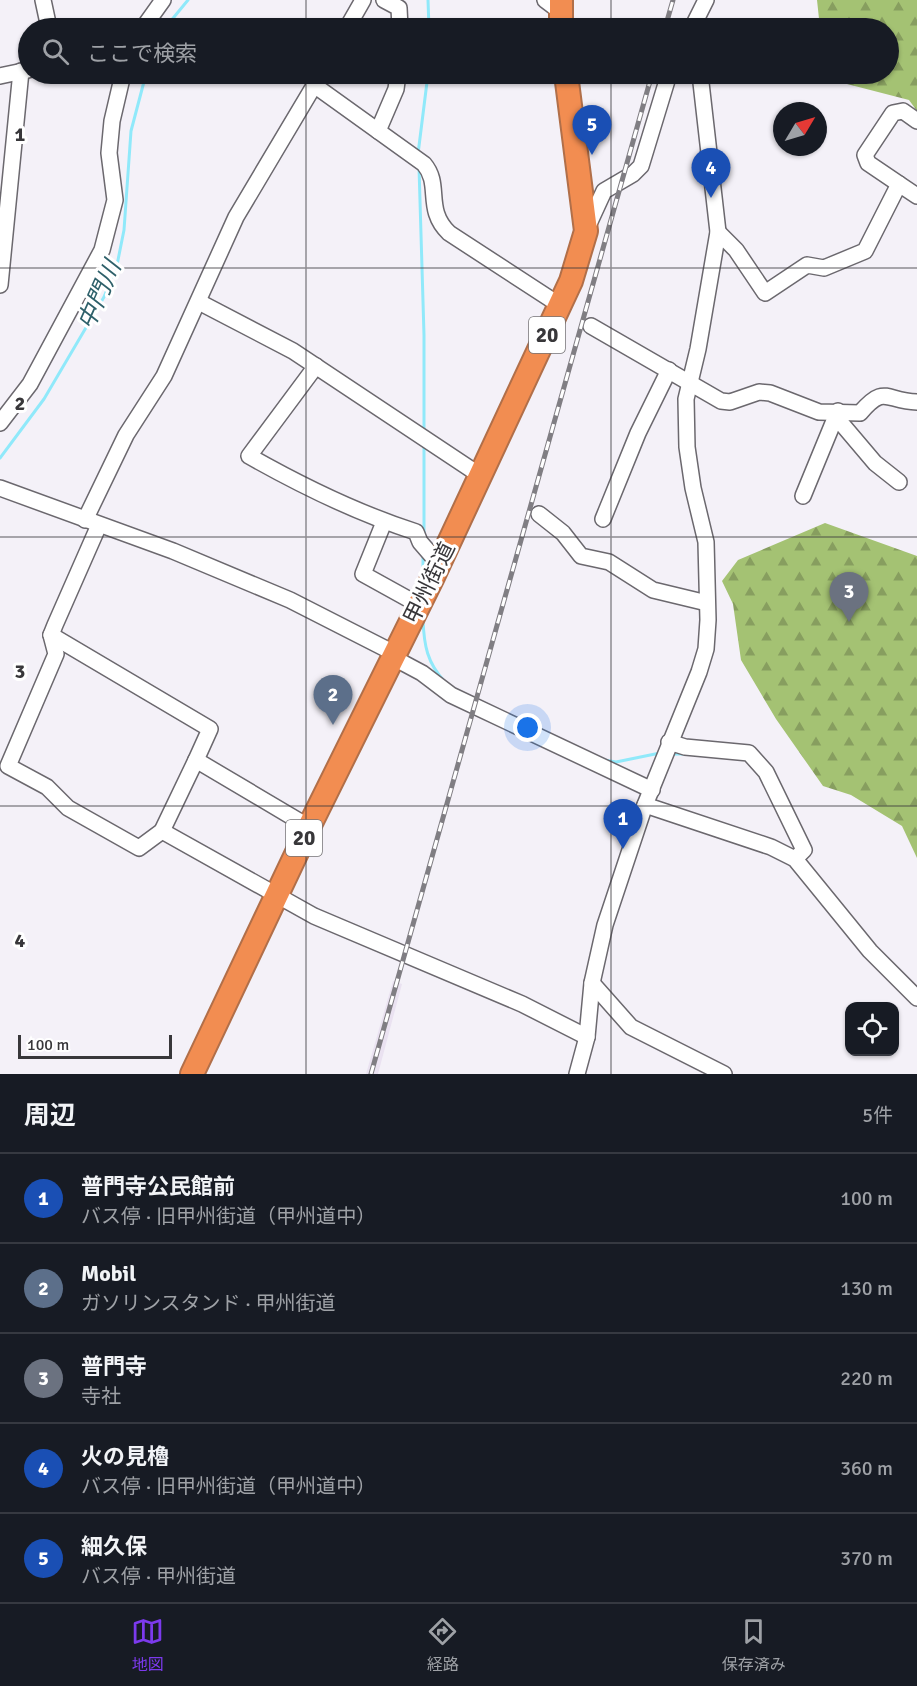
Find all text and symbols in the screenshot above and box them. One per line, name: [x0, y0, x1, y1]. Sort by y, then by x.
search box: [18, 18, 899, 84]
icon: search: [39, 35, 72, 68]
text: ここで検索: [87, 40, 197, 67]
north arrow: [773, 102, 827, 156]
pin: 5: [572, 106, 612, 155]
text: 1: [15, 122, 26, 147]
pin: 4: [692, 148, 730, 198]
water label: 中門川: [71, 253, 129, 334]
road number: 20: [529, 317, 565, 353]
text: 2: [15, 391, 25, 416]
street label: 甲州街道: [398, 538, 460, 628]
pin: 3: [830, 572, 868, 622]
text: 3: [15, 659, 25, 684]
pin: 2: [314, 676, 352, 725]
your location: [513, 713, 542, 742]
pin: 1: [604, 800, 642, 849]
road number: 20: [286, 820, 322, 856]
text: 4: [15, 928, 26, 953]
map controls: [845, 1002, 899, 1056]
button: locate: [845, 1002, 899, 1056]
scale bar: [18, 1032, 172, 1060]
text: 100 m: [27, 1035, 69, 1055]
text: 周辺: [24, 1100, 76, 1132]
text: 5件: [862, 1103, 893, 1128]
text: 普門寺公民館前: [81, 1173, 235, 1200]
text: 1: [38, 1186, 49, 1211]
text: 100 m: [840, 1186, 893, 1211]
text: バス停 · 旧甲州街道（甲州道中）: [81, 1204, 376, 1229]
text: Mobil: [81, 1260, 136, 1287]
text: 2: [38, 1276, 49, 1301]
text: 130 m: [840, 1276, 893, 1301]
text: ガソリンスタンド · 甲州街道: [81, 1291, 336, 1316]
text: 普門寺: [81, 1353, 147, 1380]
text: 3: [38, 1366, 49, 1391]
text: 220 m: [840, 1366, 893, 1391]
text: 寺社: [81, 1384, 121, 1409]
text: 火の見櫓: [81, 1443, 169, 1470]
text: 4: [38, 1456, 49, 1481]
text: 360 m: [840, 1456, 893, 1481]
text: バス停 · 旧甲州街道（甲州道中）: [81, 1474, 376, 1499]
text: 細久保: [81, 1533, 147, 1560]
text: 5: [38, 1546, 49, 1571]
text: 370 m: [840, 1546, 893, 1571]
text: バス停 · 甲州街道: [81, 1564, 236, 1589]
tab: 地図: [131, 1615, 164, 1675]
tab: 経路: [426, 1615, 459, 1675]
tab: 保存済み: [722, 1615, 786, 1675]

